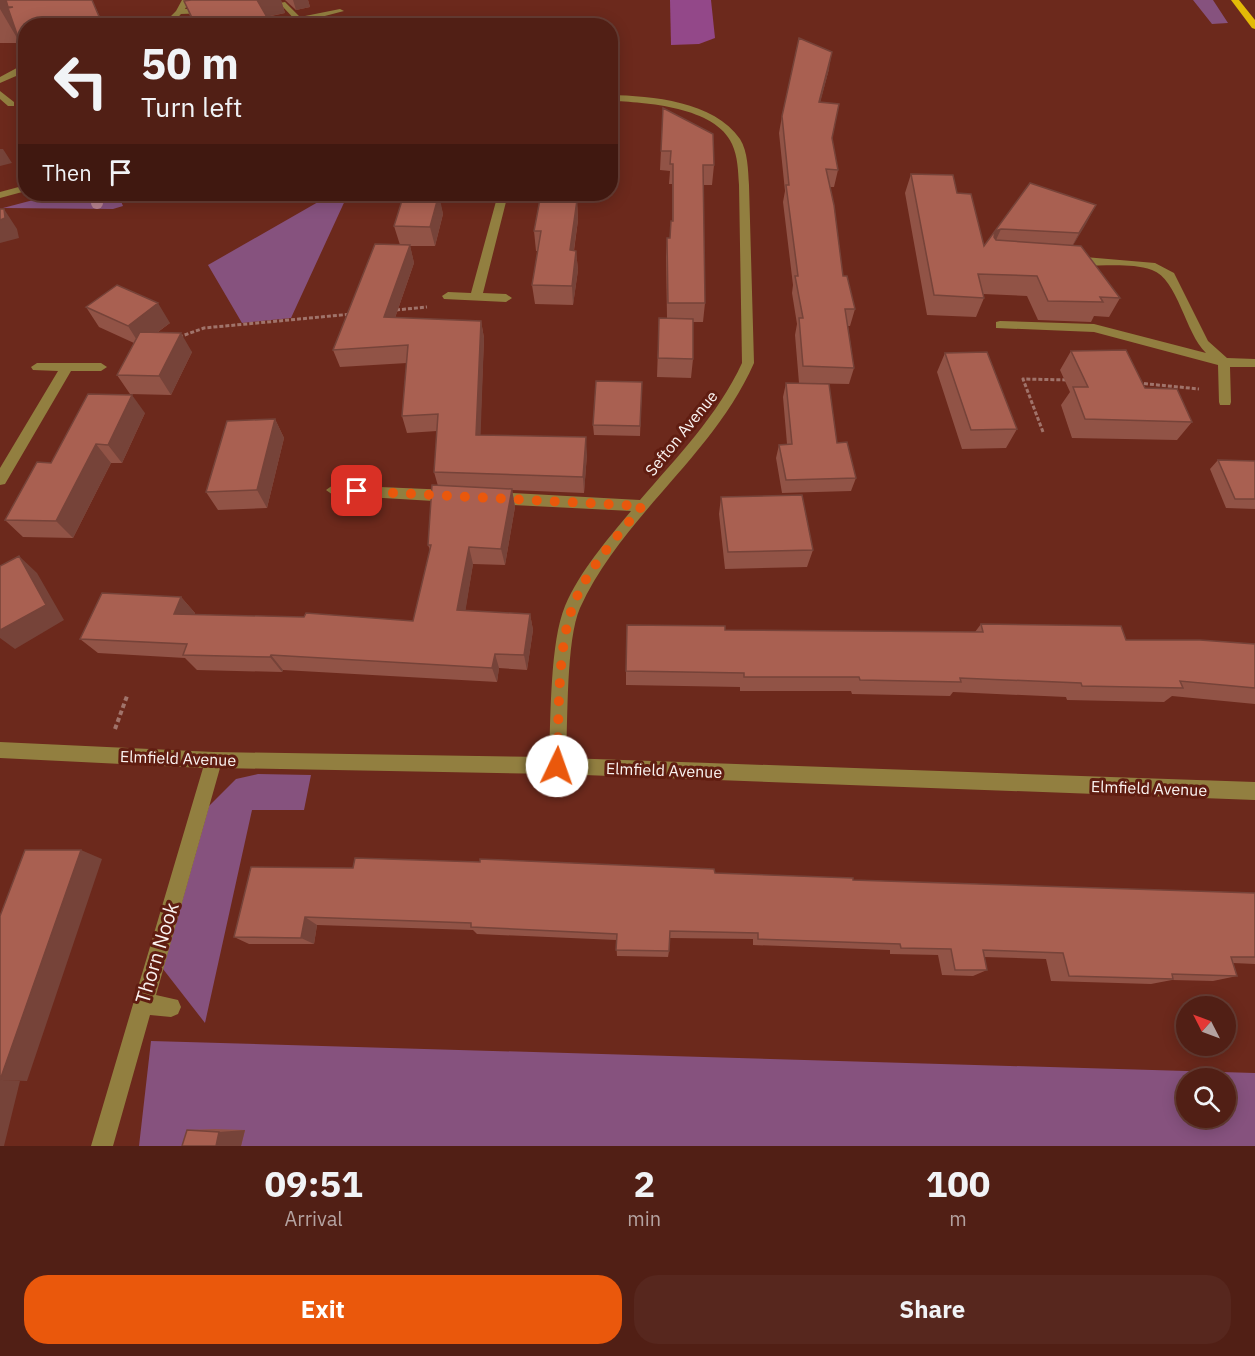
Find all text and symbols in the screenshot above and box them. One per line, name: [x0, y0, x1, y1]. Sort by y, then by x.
text: 50 m: [141, 36, 239, 91]
icon: left: [42, 42, 120, 120]
text: Turn left: [141, 89, 242, 124]
icon: arrive: [104, 156, 137, 189]
text: Then: [42, 158, 92, 187]
street label: Sefton Avenue: [640, 386, 722, 480]
pin: [331, 465, 382, 516]
icon: arrive: [340, 474, 373, 507]
position arrow: [525, 734, 589, 798]
street label: Elmfield Avenue: [120, 746, 237, 770]
street label: Elmfield Avenue: [606, 758, 723, 782]
street label: Elmfield Avenue: [1091, 776, 1208, 800]
street label: Thorn Nook: [128, 899, 185, 1007]
north arrow: [1176, 996, 1236, 1056]
map controls: [1176, 996, 1236, 1128]
button: search: [1176, 1068, 1236, 1128]
text: 09:51: [265, 1160, 363, 1207]
text: 2: [633, 1160, 655, 1207]
text: 100: [926, 1160, 990, 1207]
text: Arrival: [285, 1205, 343, 1232]
text: min: [627, 1205, 661, 1232]
text: m: [949, 1205, 967, 1232]
button: Exit: [24, 1275, 622, 1344]
button: Share: [634, 1275, 1231, 1344]

